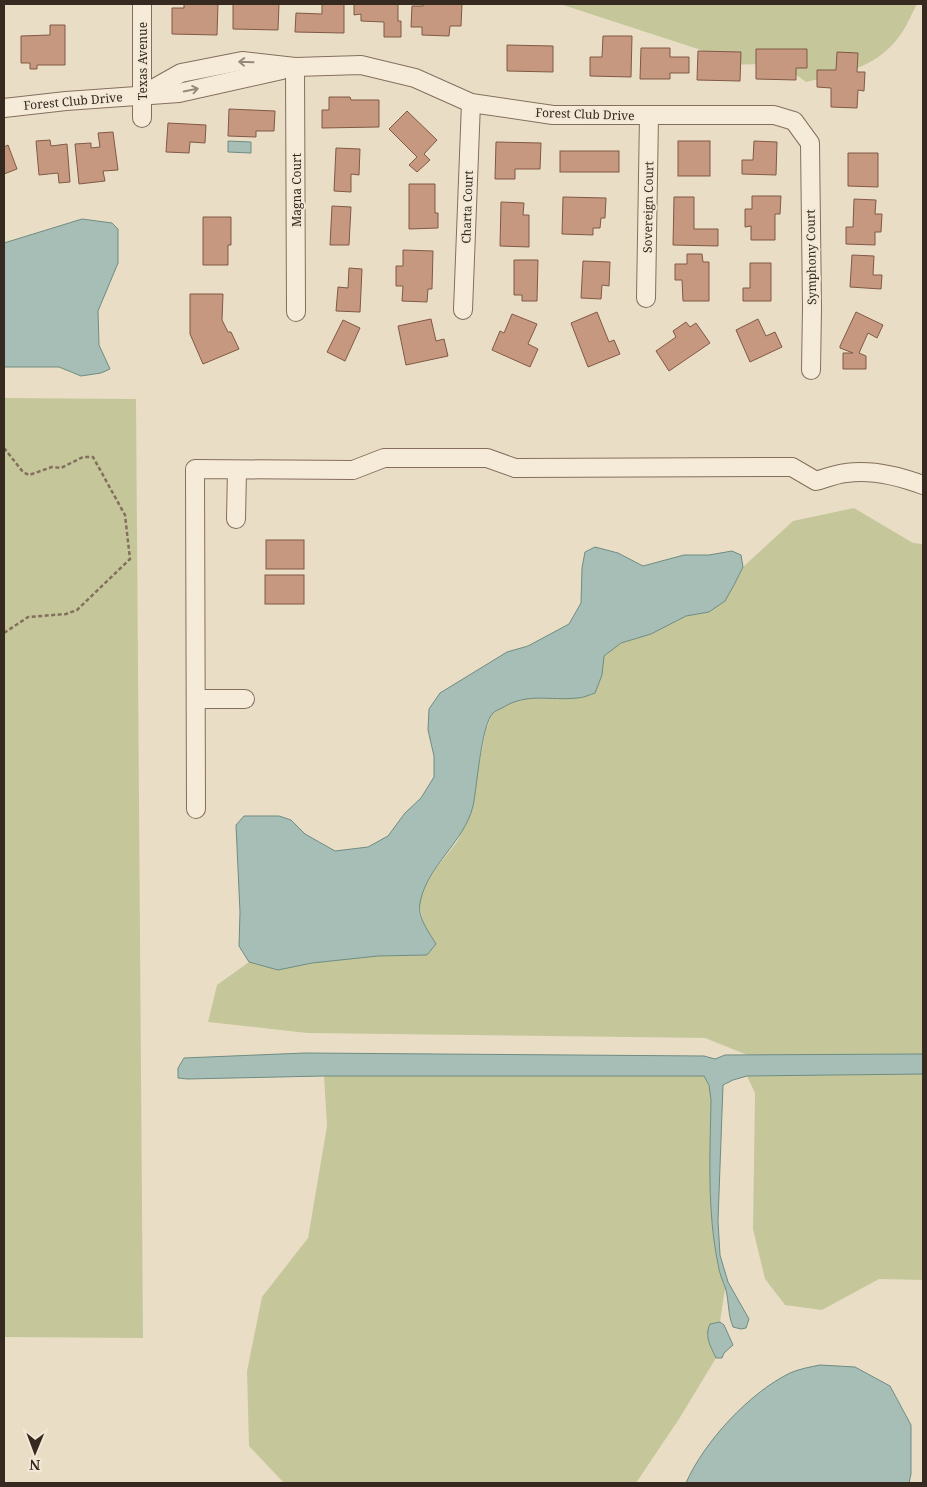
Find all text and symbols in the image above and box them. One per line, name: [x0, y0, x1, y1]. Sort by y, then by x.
street label: Texas Avenue: [134, 22, 151, 100]
one-way arrow: [239, 58, 255, 67]
one-way arrow: [182, 85, 198, 95]
street label: Forest Club Drive: [23, 88, 123, 114]
street label: Forest Club Drive: [535, 104, 635, 124]
street label: Magna Court: [288, 153, 305, 227]
street label: Sovereign Court: [639, 161, 657, 253]
street label: Charta Court: [457, 170, 477, 244]
street label: Symphony Court: [802, 209, 820, 305]
north arrow: [10, 1427, 60, 1477]
text: N: [29, 1456, 40, 1475]

